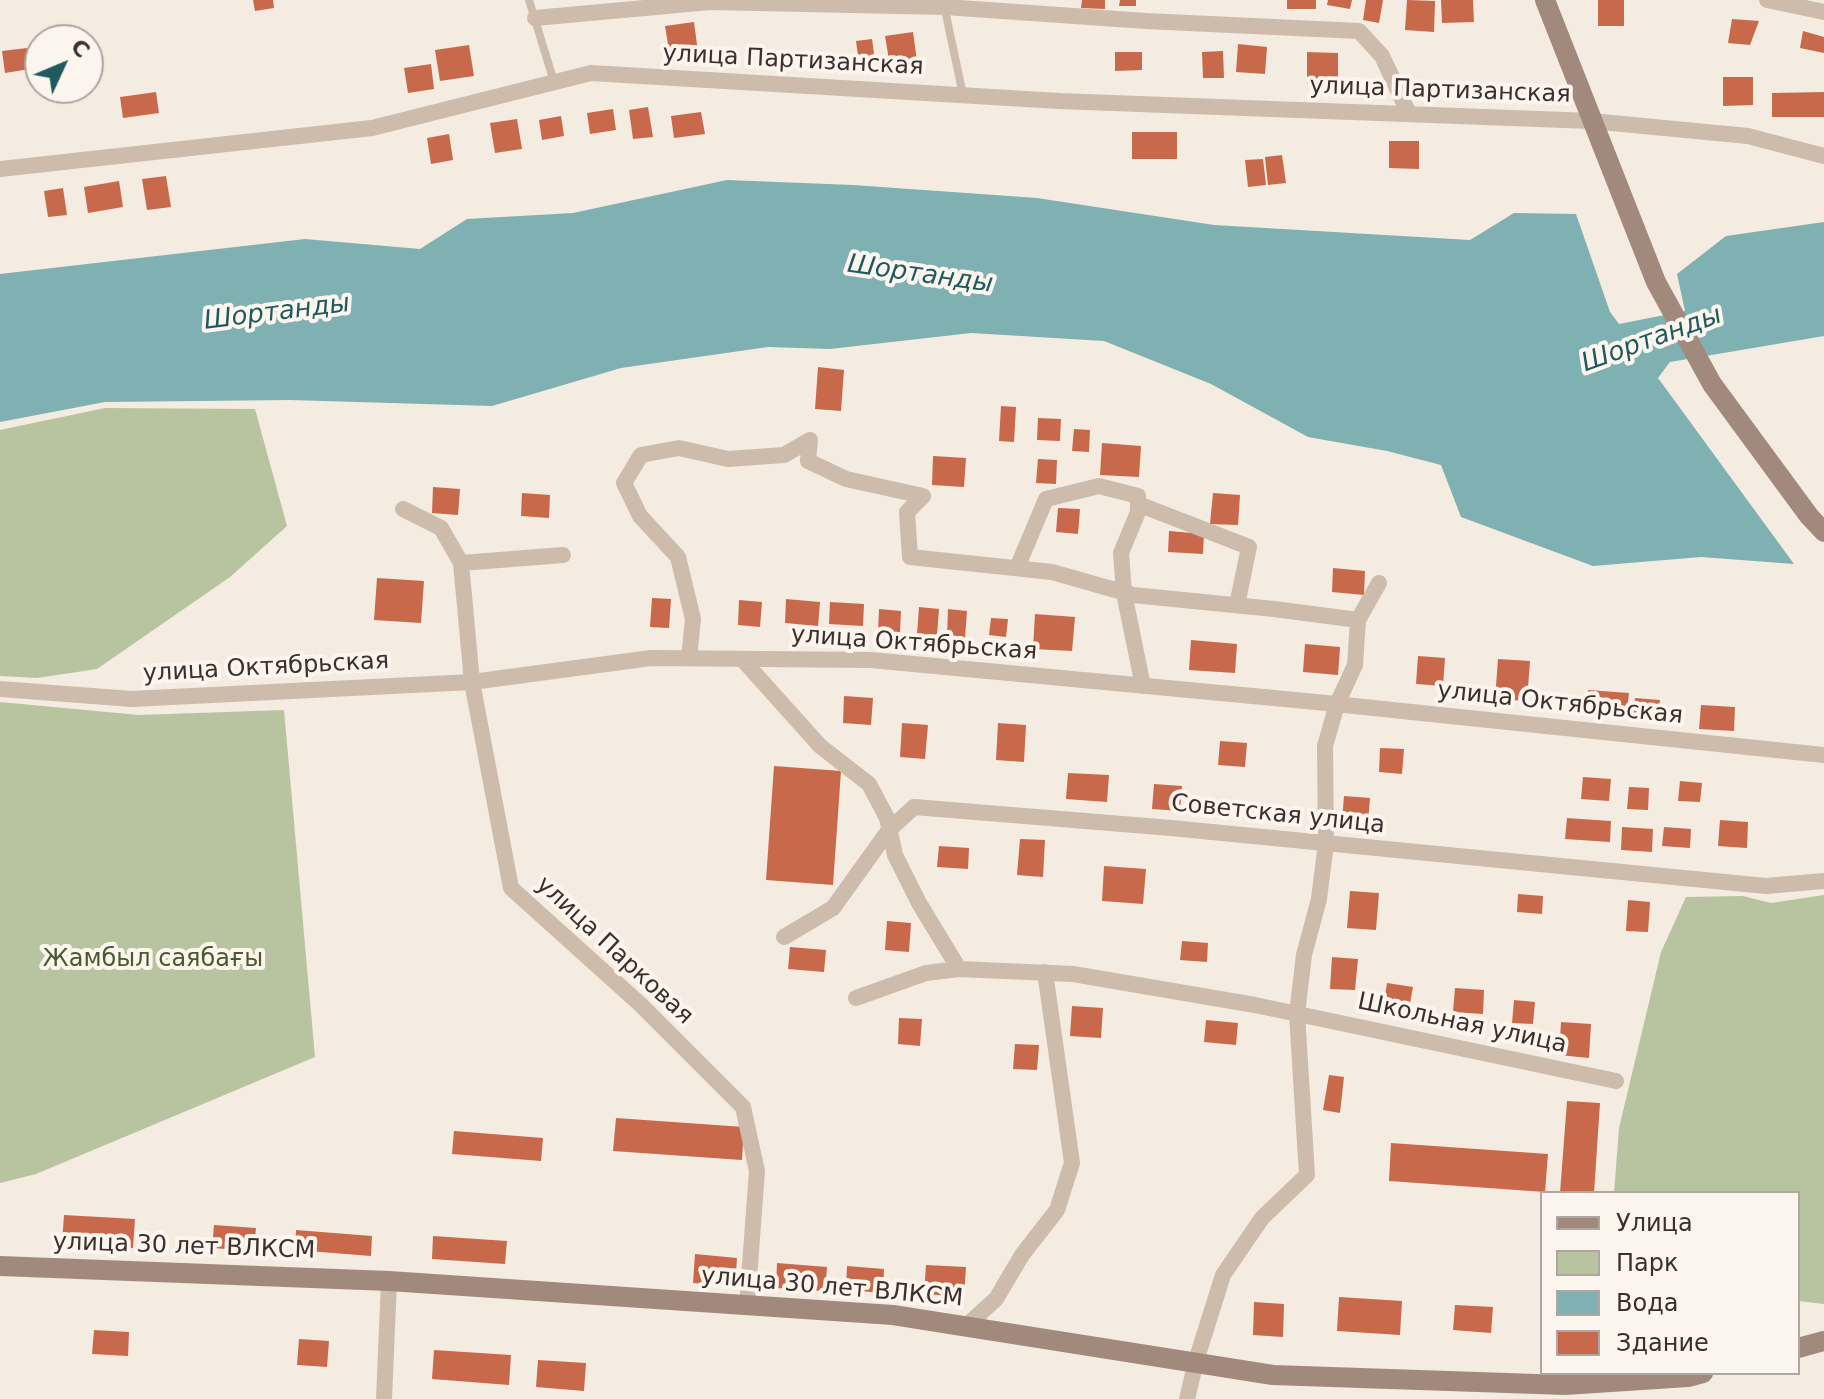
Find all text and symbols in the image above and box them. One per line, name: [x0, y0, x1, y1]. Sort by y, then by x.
north arrow: [24, 24, 104, 104]
text: С: [66, 34, 95, 63]
street label: улица Партизанская: [662, 40, 924, 82]
street label: улица Партизанская: [1309, 72, 1571, 110]
water label: Шортанды: [845, 249, 995, 301]
water label: Шортанды: [202, 289, 352, 337]
water label: Шортанды: [1578, 300, 1726, 380]
street label: улица Октябрьская: [790, 621, 1038, 667]
street label: улица Октябрьская: [142, 647, 390, 689]
street label: улица Октябрьская: [1436, 677, 1684, 731]
street label: Советская улица: [1170, 789, 1386, 841]
street label: улица Парковая: [529, 871, 699, 1031]
park label: Жамбыл саябағы: [43, 946, 263, 974]
street label: Школьная улица: [1355, 988, 1569, 1060]
legend: [1540, 1191, 1800, 1375]
text: Улица: [1616, 1209, 1693, 1237]
street label: улица 30 лет ВЛКСМ: [52, 1228, 316, 1266]
text: Парк: [1616, 1249, 1678, 1277]
street label: улица 30 лет ВЛКСМ: [700, 1262, 964, 1314]
text: Вода: [1616, 1289, 1678, 1317]
text: Здание: [1616, 1329, 1709, 1357]

